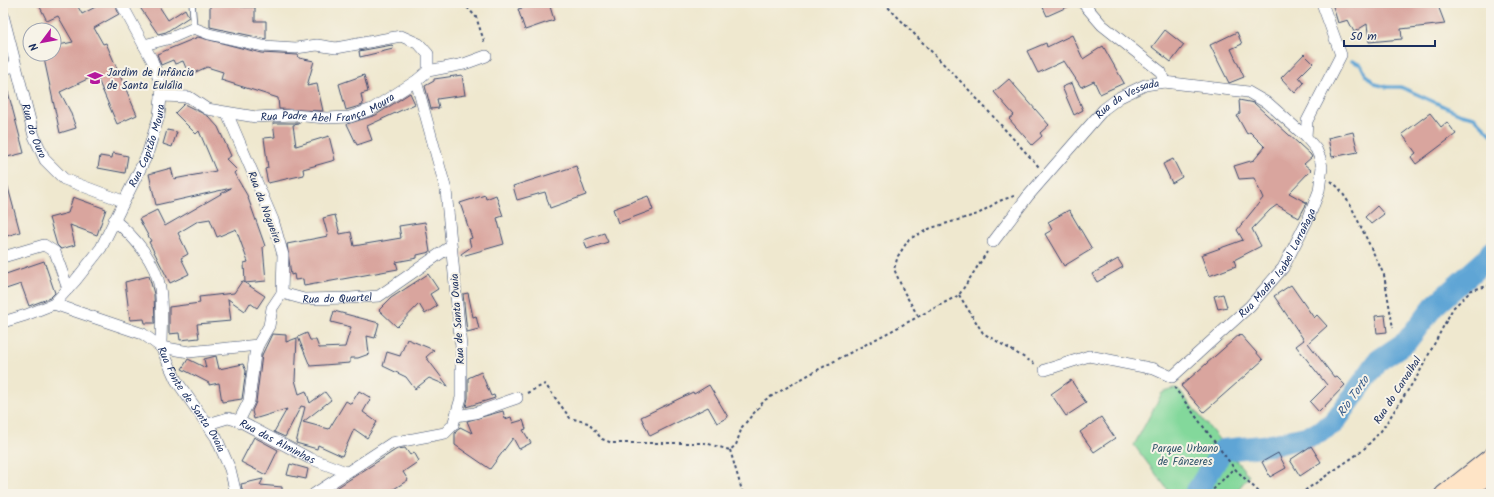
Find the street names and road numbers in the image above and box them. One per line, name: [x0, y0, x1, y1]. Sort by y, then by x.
street label: Rua da Vessada: [1091, 75, 1161, 124]
street label: Rua Padre Abel França Moura: [260, 89, 399, 128]
street label: Rua do Ouro: [16, 102, 51, 162]
street label: Rua Capitão Moura: [124, 103, 170, 191]
street label: Rua da Nogueira: [242, 169, 286, 246]
street label: Rua Madre Isabel Larrañaga: [1235, 206, 1321, 323]
street label: Rua de Santa Ovaia: [446, 273, 470, 365]
street label: Rua do Quartel: [302, 288, 373, 309]
street label: Rua Fonte de Santa Ovaia: [152, 344, 230, 455]
street label: Rua do Carvalhal: [1369, 353, 1427, 428]
street label: Rua das Alminhas: [236, 415, 318, 470]

